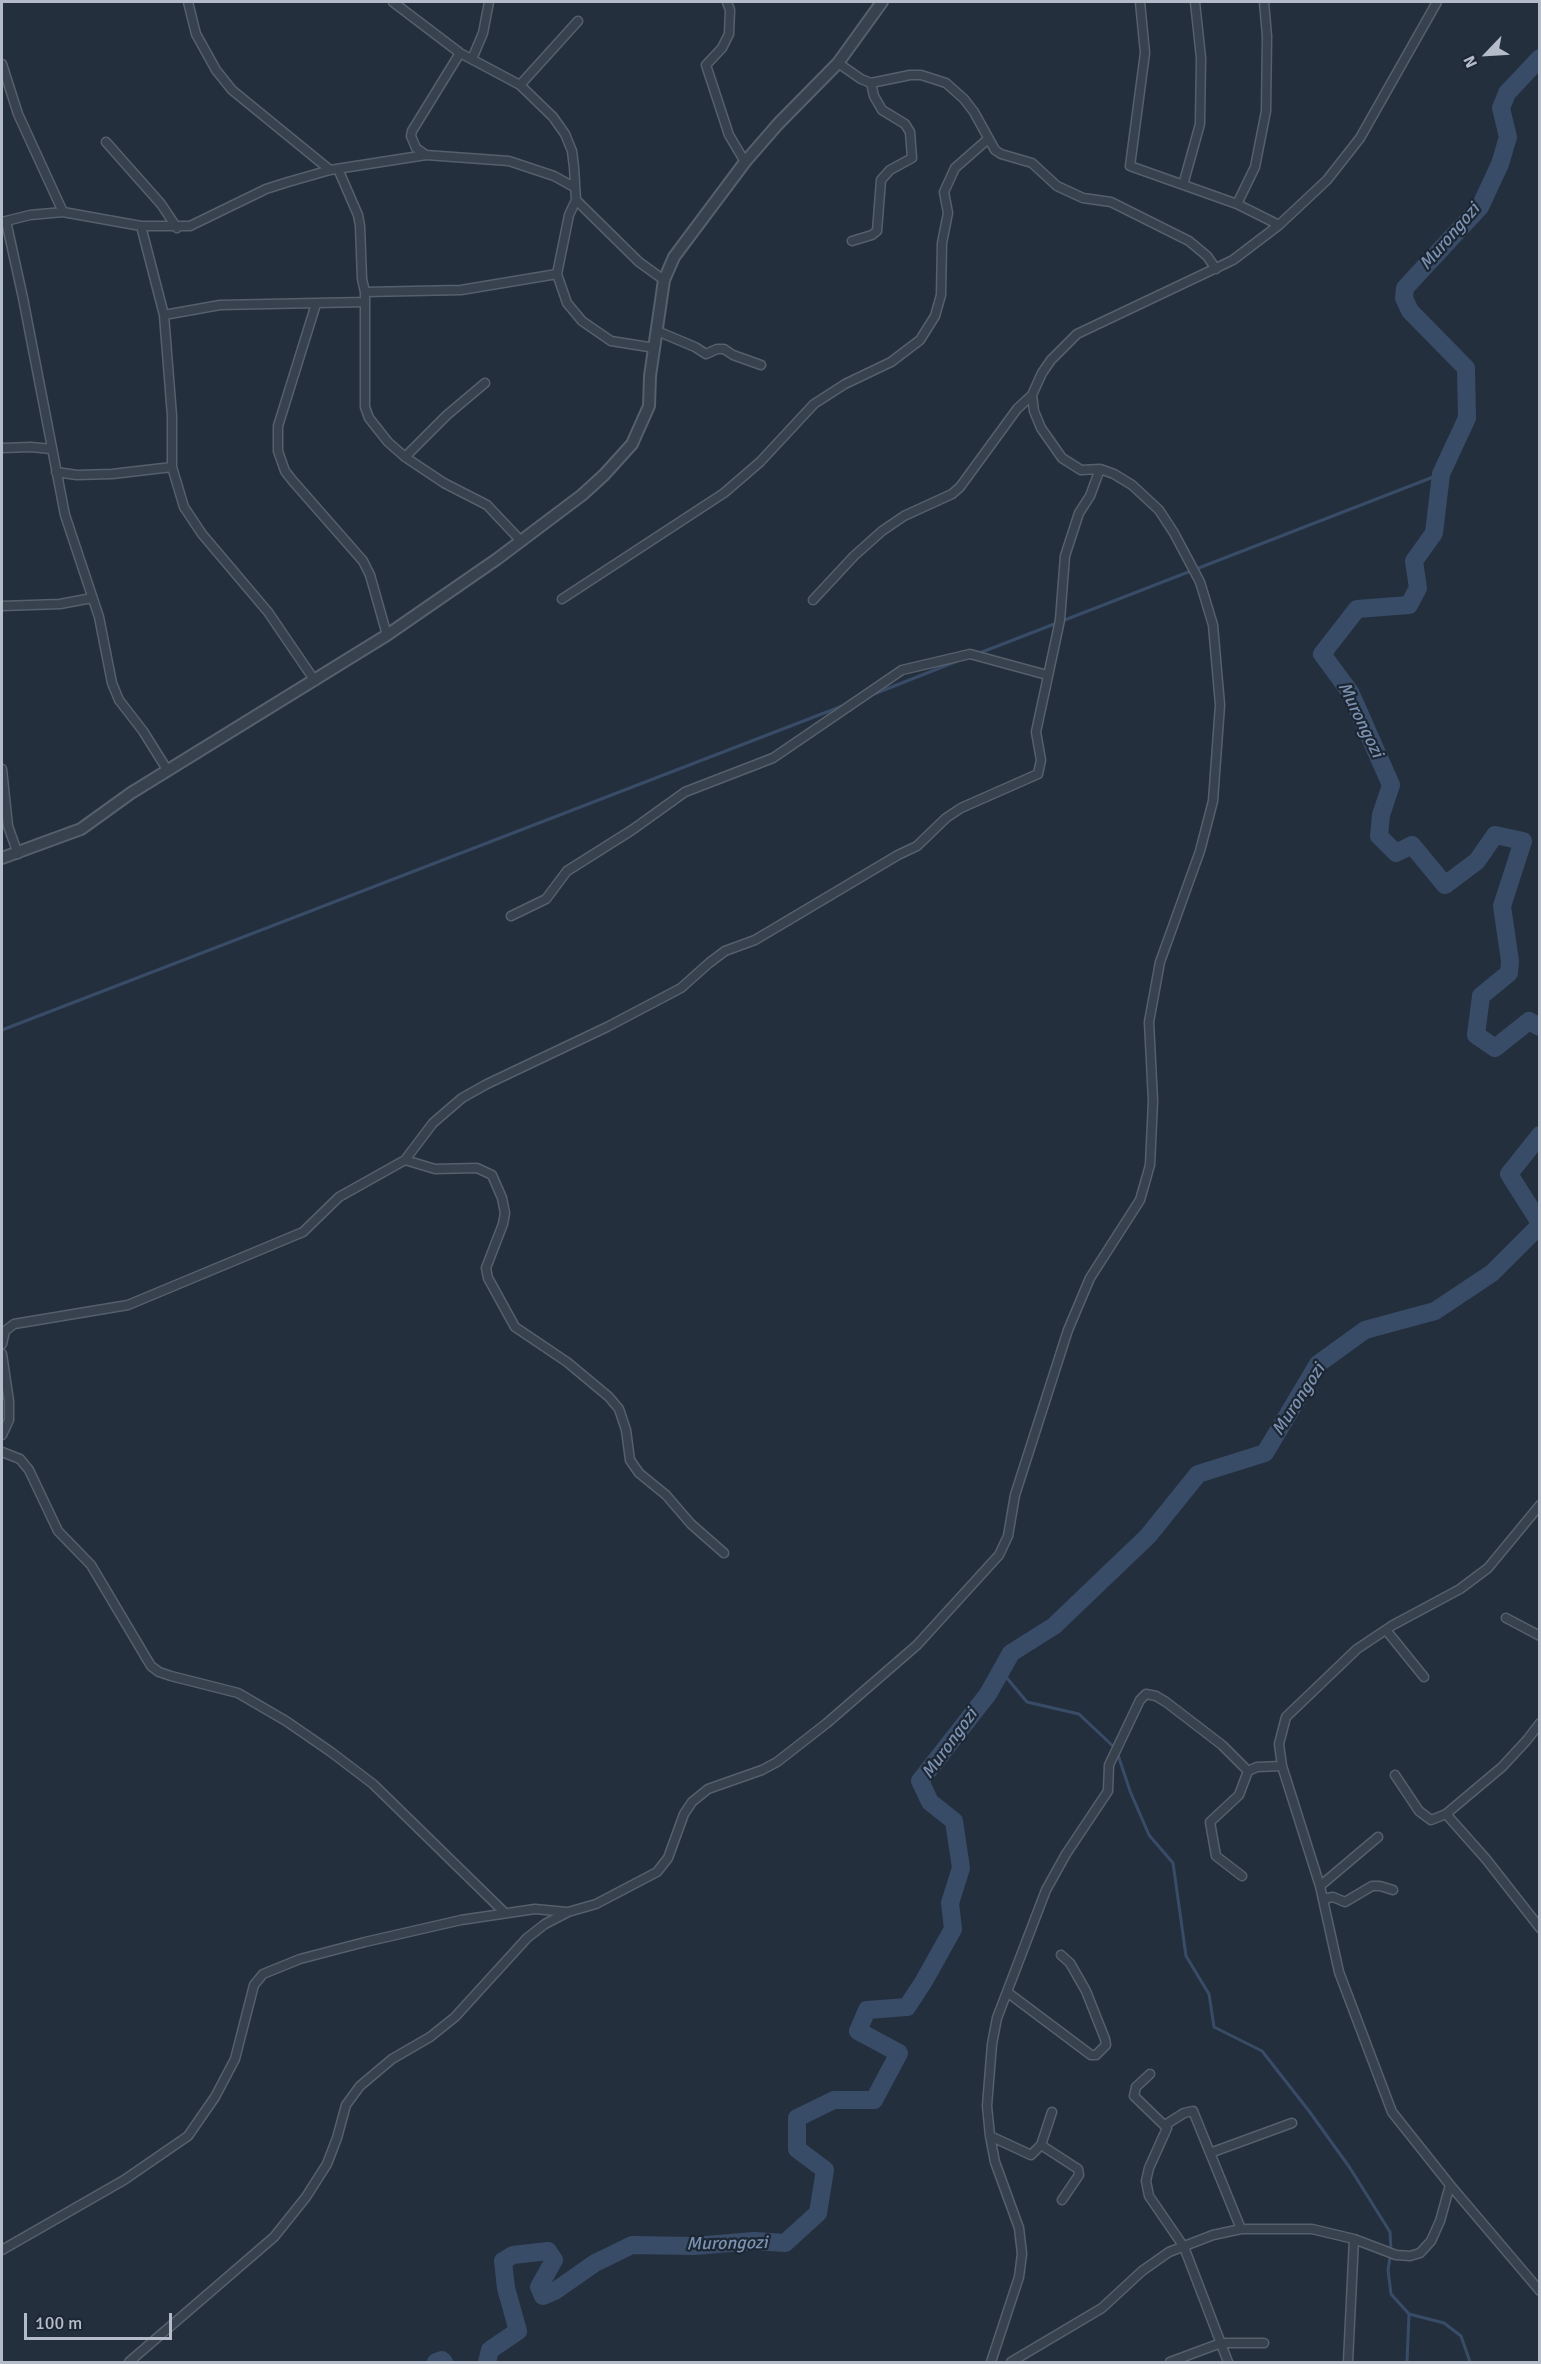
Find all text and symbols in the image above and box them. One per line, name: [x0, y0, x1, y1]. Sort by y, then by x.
north arrow: [1457, 24, 1517, 84]
text: N: [1459, 52, 1482, 71]
water label: Murongozi: [1415, 199, 1485, 275]
water label: Murongozi: [1332, 679, 1388, 761]
water label: Murongozi: [1268, 1360, 1330, 1440]
water label: Murongozi: [917, 1705, 983, 1783]
water label: Murongozi: [686, 2232, 768, 2256]
scale bar: [27, 2301, 176, 2339]
text: 100 m: [35, 2312, 82, 2334]

